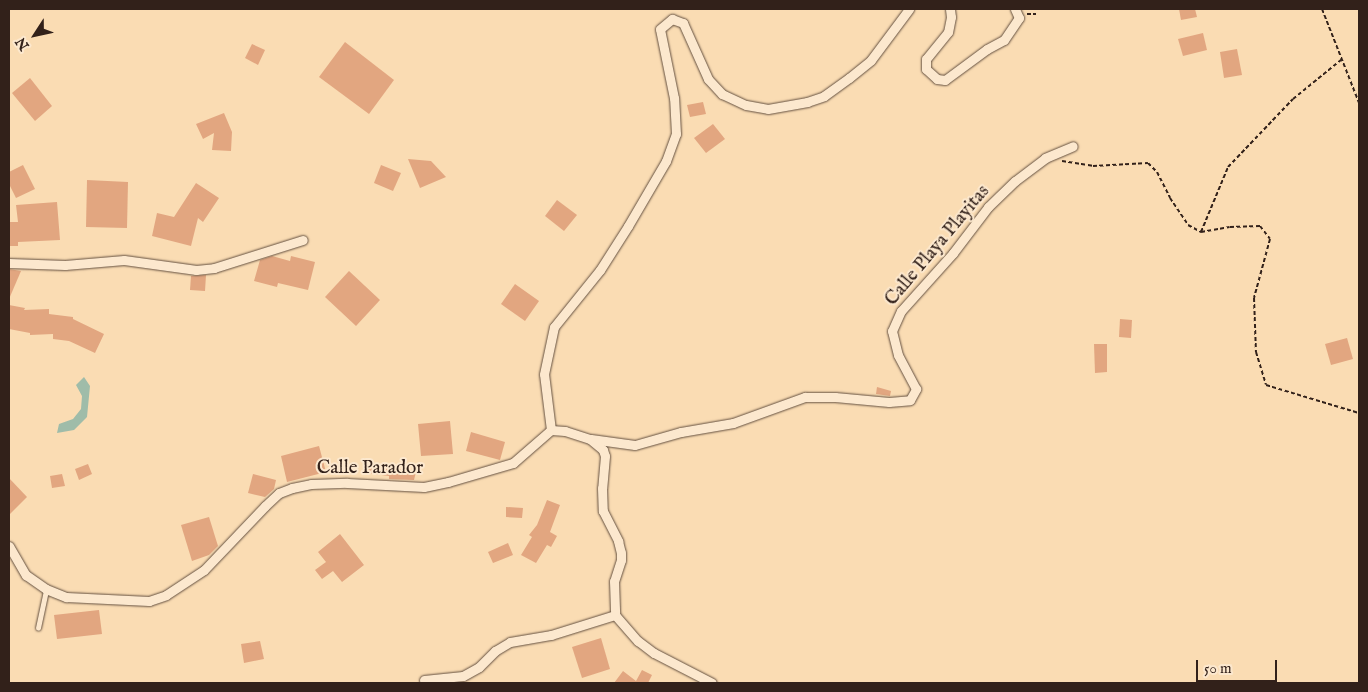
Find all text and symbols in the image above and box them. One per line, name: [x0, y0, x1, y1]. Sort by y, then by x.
north arrow: [10, 10, 60, 60]
text: N: [12, 33, 34, 54]
street label: Calle Playa Playitas: [881, 181, 995, 311]
street label: Calle Parador: [317, 458, 423, 480]
scale bar: [1198, 650, 1279, 682]
text: 50 m: [1204, 659, 1232, 678]

